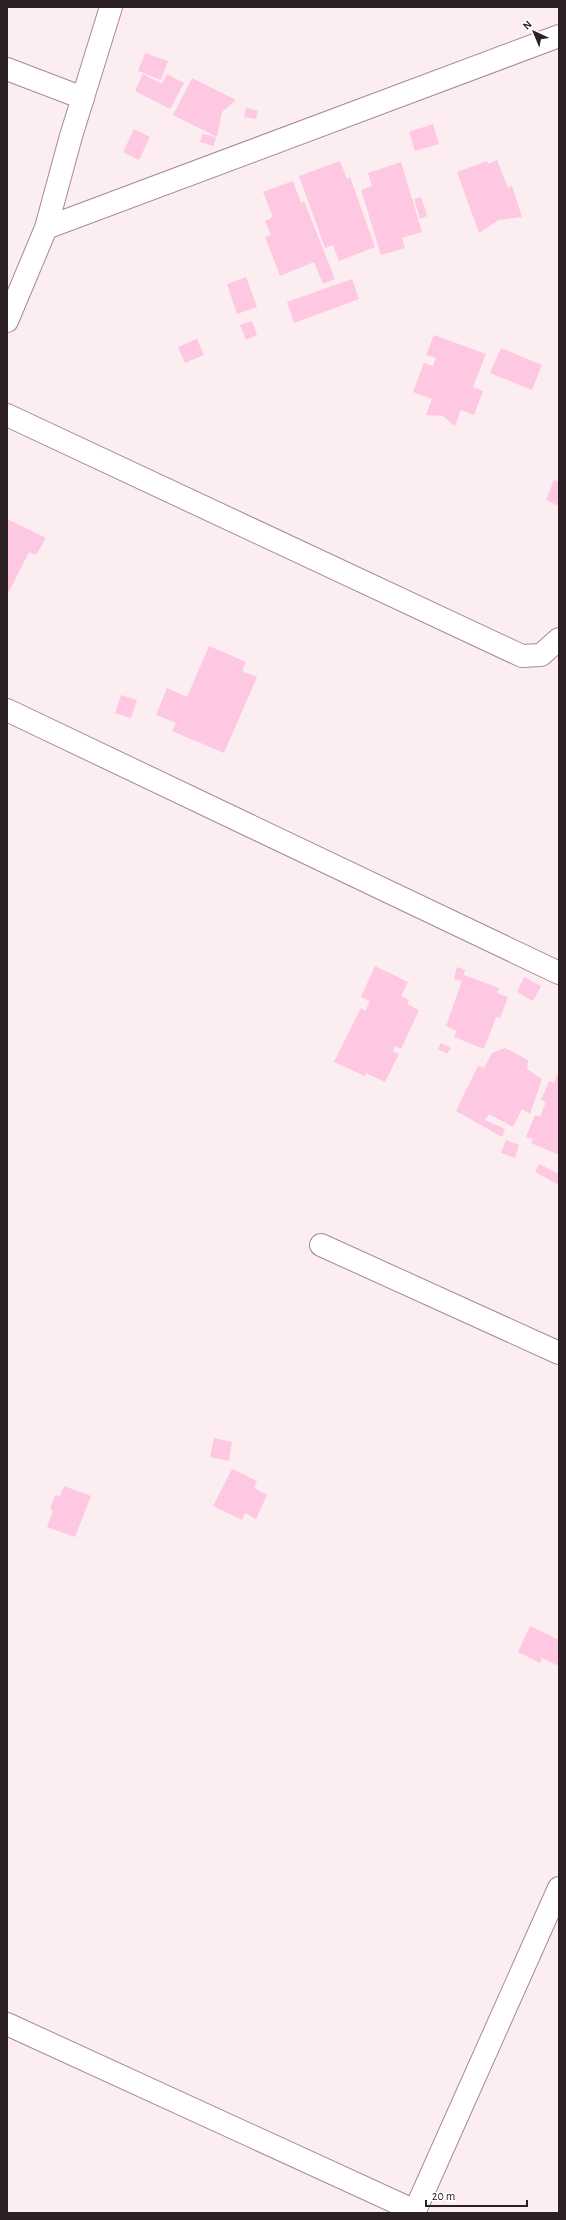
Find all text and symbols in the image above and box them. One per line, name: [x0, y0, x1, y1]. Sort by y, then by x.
north arrow: [514, 12, 554, 52]
text: N: [521, 19, 534, 32]
scale bar: [426, 2182, 527, 2208]
text: 20 m: [432, 2190, 455, 2202]

